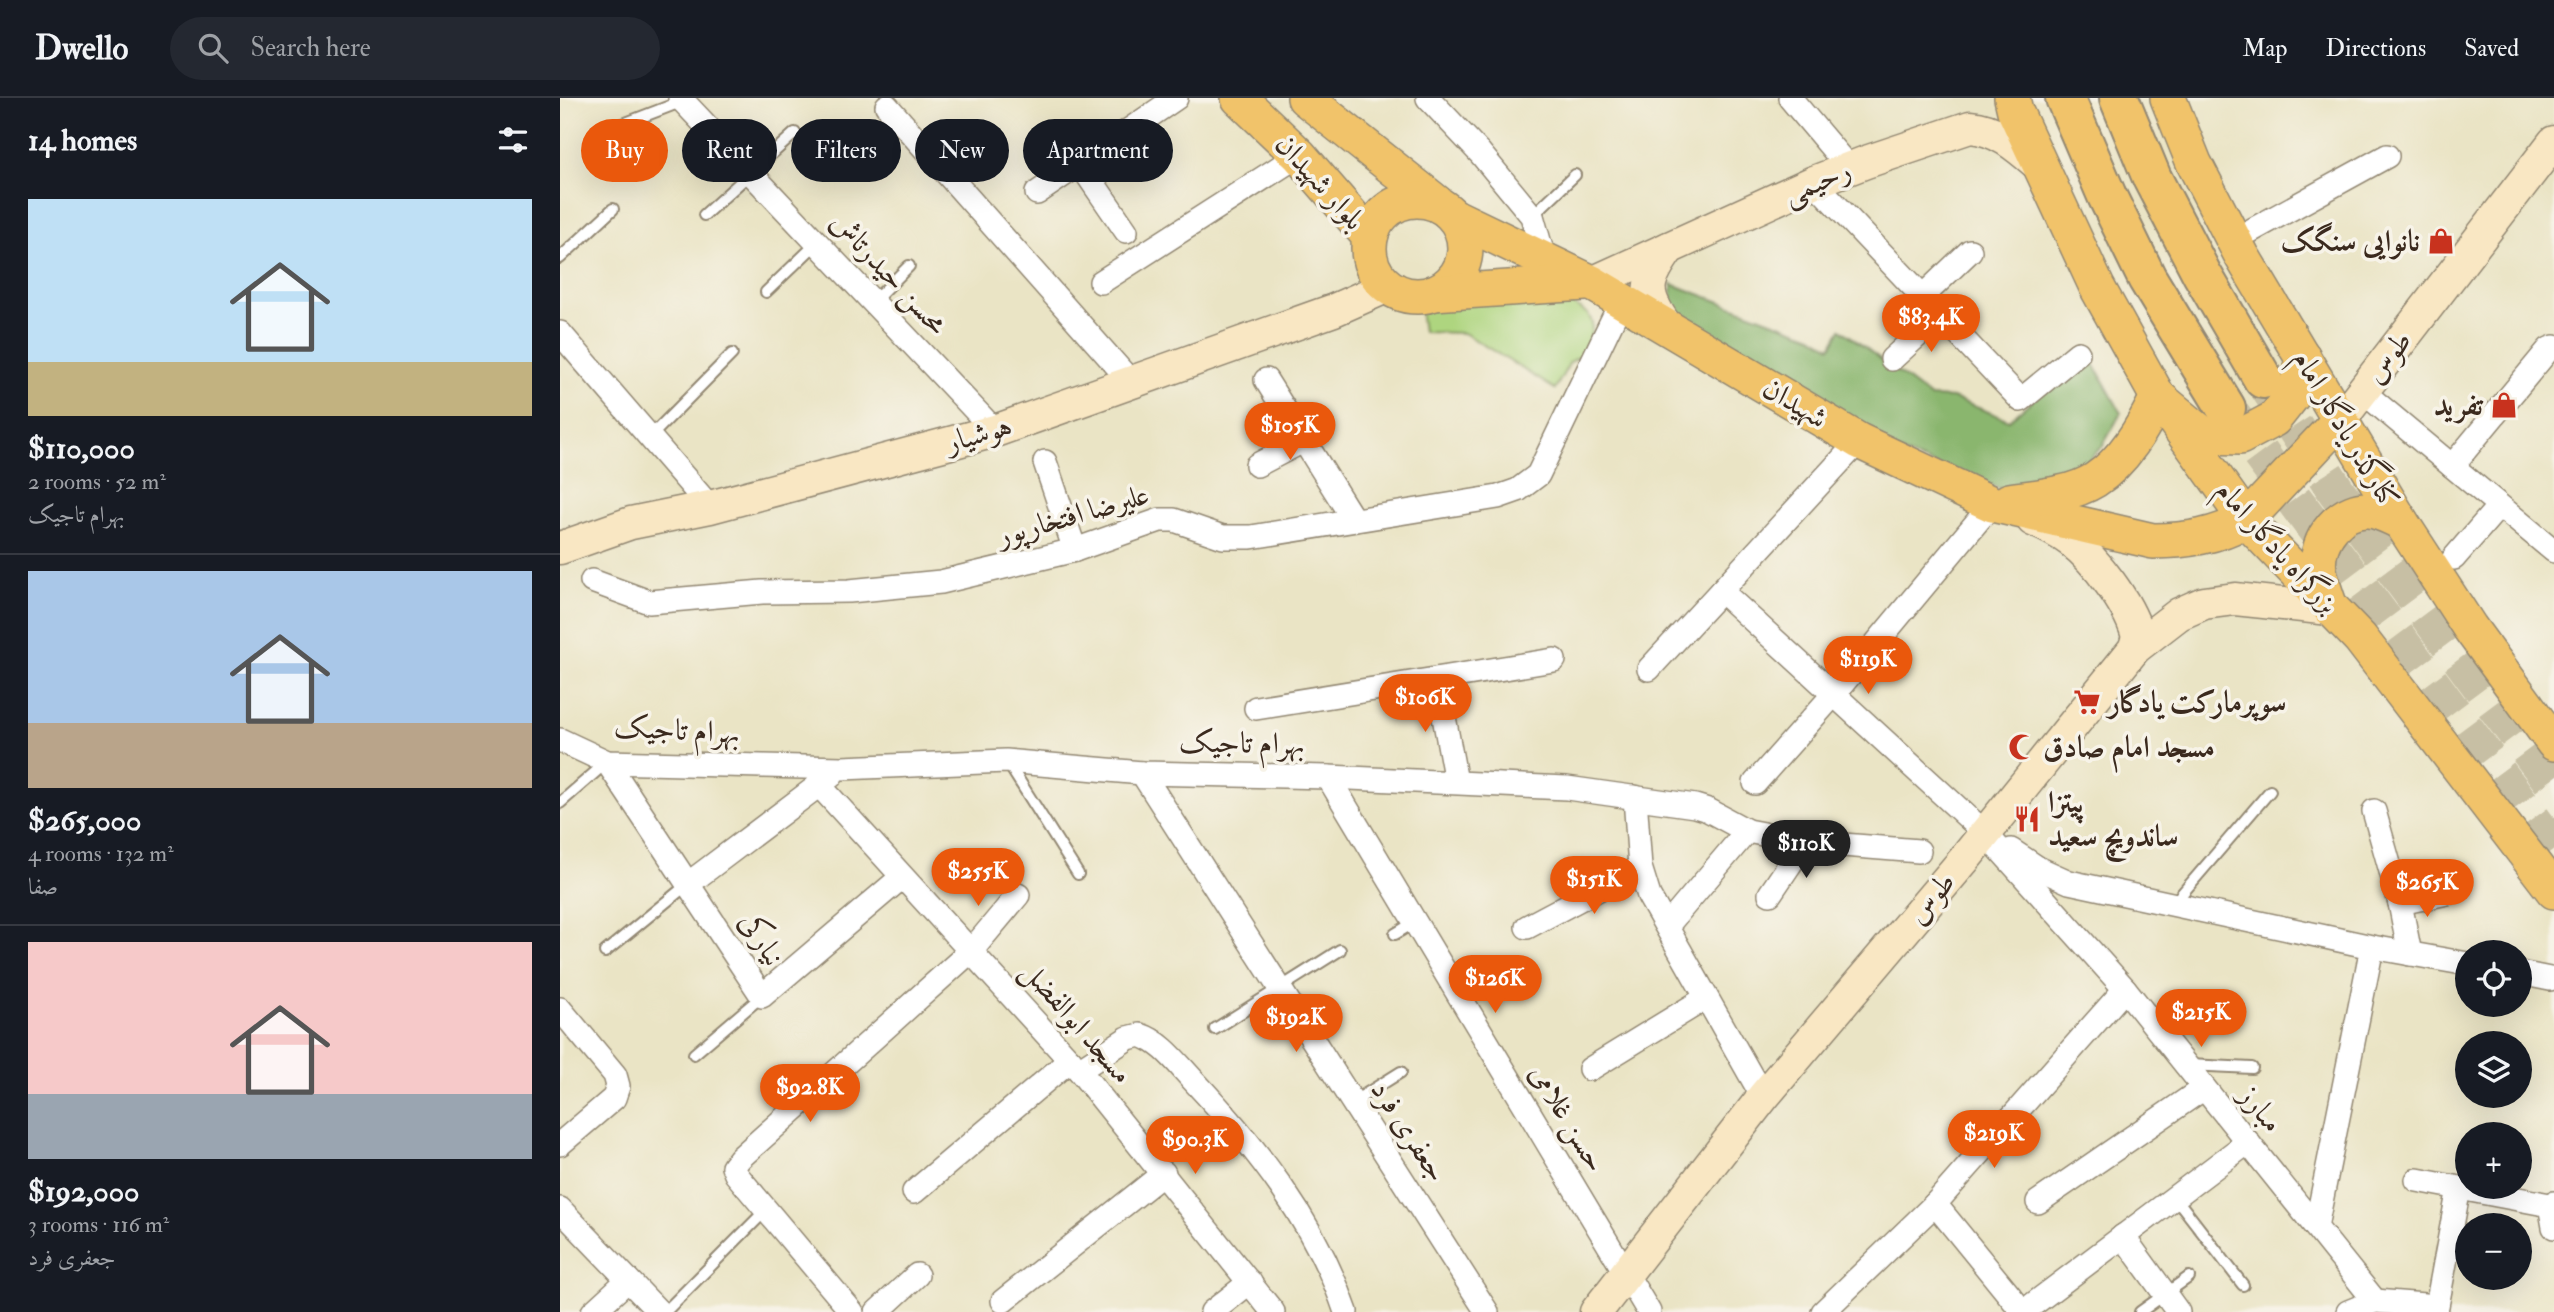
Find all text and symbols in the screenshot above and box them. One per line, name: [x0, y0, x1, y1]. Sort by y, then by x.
search box: [170, 17, 660, 80]
text: Dwello: [35, 28, 128, 69]
icon: search: [194, 29, 232, 67]
text: Search here: [250, 32, 371, 64]
text: Map: [2242, 33, 2287, 64]
text: Directions: [2325, 33, 2426, 64]
text: Saved: [2464, 33, 2519, 64]
chip: Buy: [581, 119, 668, 182]
chip: Rent: [682, 119, 777, 182]
chip: Filters: [791, 119, 901, 182]
chip: New: [915, 119, 1009, 182]
chip: Apartment: [1023, 119, 1173, 182]
icon: filters: [494, 121, 532, 159]
text: 14 homes: [28, 122, 137, 159]
street label: بلوار شهیدان: [1267, 126, 1373, 238]
street label: رحیمی: [1777, 151, 1857, 214]
street label: محسن حیدرتاش: [822, 204, 956, 343]
place label: نانوایی سنگک: [2281, 221, 2420, 261]
shop icon: نانوایی سنگک: [2426, 226, 2456, 256]
icon: home: [217, 244, 343, 370]
pin: $83.4K: [1874, 294, 1988, 354]
text: $83.4K: [1898, 302, 1964, 331]
street label: طوس: [2356, 323, 2420, 391]
street label: کنارگذر یادگار امام: [2278, 342, 2410, 518]
street label: شهیدان: [1756, 369, 1834, 437]
place label: تفرید: [2434, 387, 2484, 424]
shop icon: تفرید: [2489, 390, 2519, 420]
pin: $105K: [1241, 402, 1339, 462]
street label: هوشیار: [939, 407, 1016, 462]
text: $105K: [1260, 410, 1320, 439]
text: $110,000: [28, 430, 135, 467]
text: 2 rooms · 52 m²: [28, 467, 166, 496]
street label: بزرگراه یادگار امام: [2202, 471, 2348, 626]
street label: علیرضا افتخارپور: [990, 476, 1154, 557]
text: بهرام تاجیک: [28, 500, 125, 529]
icon: home: [217, 616, 343, 742]
pin: $119K: [1819, 636, 1917, 696]
text: $119K: [1839, 644, 1897, 673]
pin: $106K: [1376, 674, 1474, 734]
text: $106K: [1395, 682, 1455, 711]
place label: سوپرمارکت یادگار: [2105, 683, 2287, 722]
supermarket icon: سوپرمارکت یادگار: [2072, 687, 2102, 717]
street label: بهرام تاجیک: [613, 708, 741, 759]
street label: بهرام تاجیک: [1179, 723, 1305, 770]
place label: مسجد امام صادق: [2043, 729, 2215, 773]
mosque icon: مسجد امام صادق: [2007, 732, 2037, 762]
place label: پیتزا ساندویچ سعید: [2048, 784, 2179, 862]
text: $265,000: [28, 802, 141, 839]
restaurant icon: پیتزا ساندویچ سعید: [2012, 804, 2042, 834]
pin: $110K: [1757, 820, 1855, 880]
text: $110K: [1777, 828, 1835, 857]
text: 4 rooms · 132 m²: [28, 839, 174, 868]
pin: $255K: [929, 848, 1027, 908]
text: $255K: [948, 856, 1008, 885]
pin: $151K: [1545, 856, 1643, 916]
pin: $265K: [2378, 860, 2476, 919]
text: $151K: [1566, 864, 1622, 893]
street label: طوس: [1898, 864, 1964, 932]
text: $265K: [2396, 867, 2458, 896]
text: صفا: [28, 872, 58, 901]
street label: نیارکی: [731, 904, 794, 973]
map controls: [2455, 940, 2532, 1290]
button: locate: [2455, 940, 2532, 1017]
street label: مسجد ابوالفضل: [1012, 953, 1141, 1093]
pin: $126K: [1446, 956, 1544, 1015]
text: $126K: [1465, 963, 1525, 992]
icon: home: [217, 987, 343, 1113]
pin: $215K: [2152, 990, 2250, 1049]
pin: $192K: [1247, 995, 1345, 1054]
text: $215K: [2171, 997, 2231, 1026]
text: $192K: [1266, 1002, 1326, 1031]
button: layers: [2455, 1031, 2532, 1108]
street label: حسن غلامی: [1520, 1057, 1615, 1179]
pin: $92.8K: [753, 1065, 867, 1124]
text: $92.8K: [776, 1072, 844, 1101]
street label: جعفری فرد: [1362, 1073, 1456, 1189]
street label: مبارز: [2229, 1076, 2291, 1140]
pin: $219K: [1945, 1110, 2043, 1170]
pin: $90.3K: [1138, 1116, 1252, 1176]
text: $219K: [1964, 1118, 2024, 1147]
button: +: [2455, 1122, 2532, 1199]
text: $90.3K: [1162, 1124, 1228, 1153]
text: $192,000: [28, 1173, 139, 1210]
text: 3 rooms · 116 m²: [28, 1210, 169, 1239]
button: −: [2455, 1213, 2532, 1290]
text: جعفری فرد: [28, 1243, 116, 1272]

